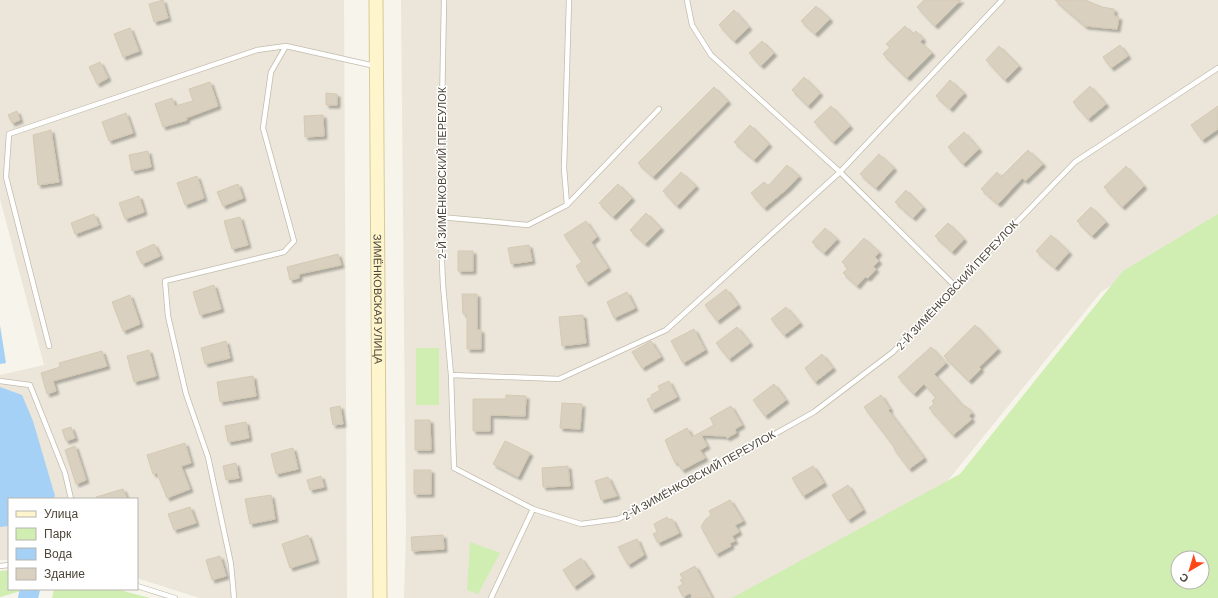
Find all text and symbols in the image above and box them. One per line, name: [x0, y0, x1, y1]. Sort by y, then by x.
street label: 2-Й ЗИМЁНКОВСКИЙ ПЕРЕУЛОК: [435, 86, 448, 259]
street label: 2-Й ЗИМЁНКОВСКИЙ ПЕРЕУЛОК: [893, 217, 1021, 352]
street label: ЗИМЁНКОВСКАЯ УЛИЦА: [372, 234, 385, 365]
street label: 2-Й ЗИМЁНКОВСКИЙ ПЕРЕУЛОК: [620, 427, 778, 522]
legend: [8, 498, 138, 590]
text: Улица: [44, 506, 78, 521]
text: Парк: [44, 526, 72, 541]
text: Вода: [44, 546, 72, 561]
north arrow: [1170, 550, 1210, 590]
text: Здание: [44, 566, 85, 581]
text: С: [1176, 571, 1191, 586]

